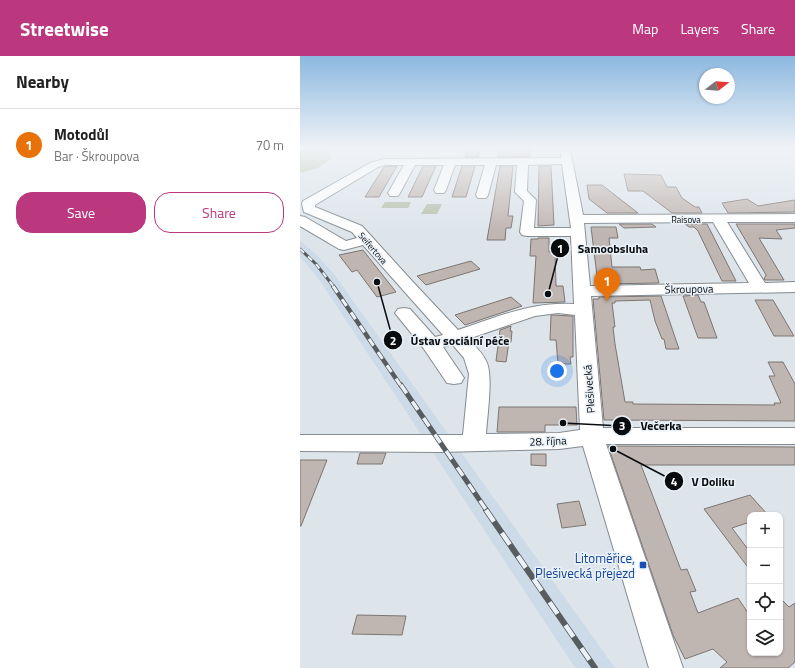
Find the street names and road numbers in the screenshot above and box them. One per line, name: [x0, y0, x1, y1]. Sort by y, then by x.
street label: Raisova: [671, 213, 701, 226]
street label: Seifertova: [355, 229, 391, 267]
street label: Škroupova: [664, 281, 714, 297]
street label: Plešivecká: [579, 364, 599, 414]
street label: 28. října: [529, 432, 567, 450]

